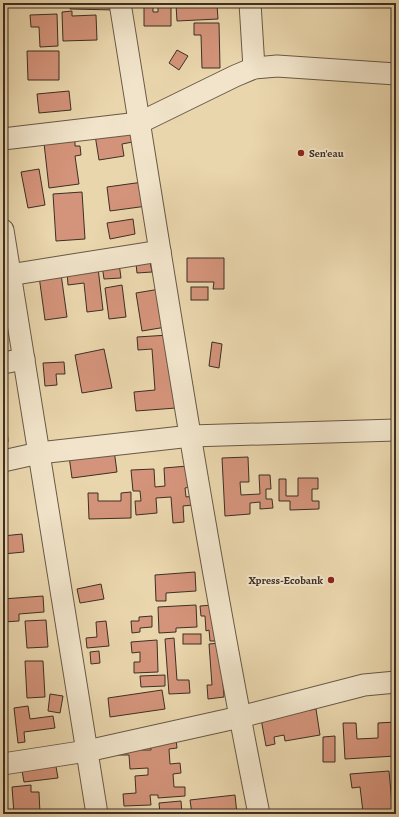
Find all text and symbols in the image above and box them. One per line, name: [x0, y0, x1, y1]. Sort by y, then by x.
place label: Sen'eau: [309, 146, 345, 161]
marker: Sen'eau: [296, 148, 306, 158]
place label: Xpress-Ecobank: [248, 573, 323, 588]
marker: Xpress-Ecobank: [326, 575, 336, 585]

